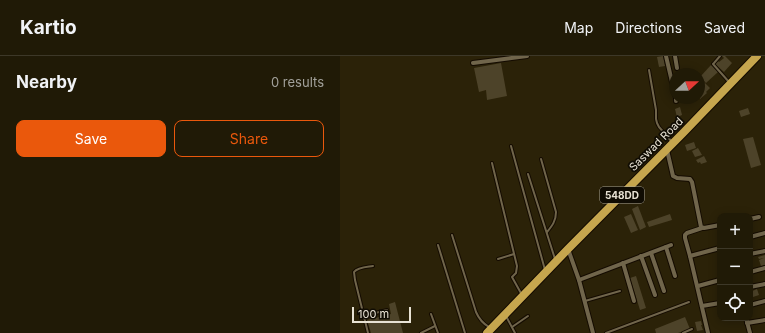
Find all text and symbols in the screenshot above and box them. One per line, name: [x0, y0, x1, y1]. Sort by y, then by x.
text: Kartio: [20, 16, 77, 39]
text: Map: [564, 19, 593, 36]
text: Directions: [615, 19, 682, 36]
text: Saved: [704, 19, 745, 36]
north arrow: [669, 68, 705, 104]
text: Nearby: [16, 72, 77, 92]
text: 0 results: [271, 74, 324, 90]
street label: Saswad Road: [626, 114, 686, 174]
button: Save: [16, 120, 166, 157]
button: Share: [174, 120, 324, 157]
road number: 548DD: [600, 187, 644, 203]
map controls: [717, 213, 753, 321]
button: +: [717, 213, 753, 249]
button: −: [717, 249, 753, 285]
button: locate: [717, 285, 753, 321]
scale bar: [352, 305, 411, 324]
text: 100 m: [358, 307, 389, 321]

